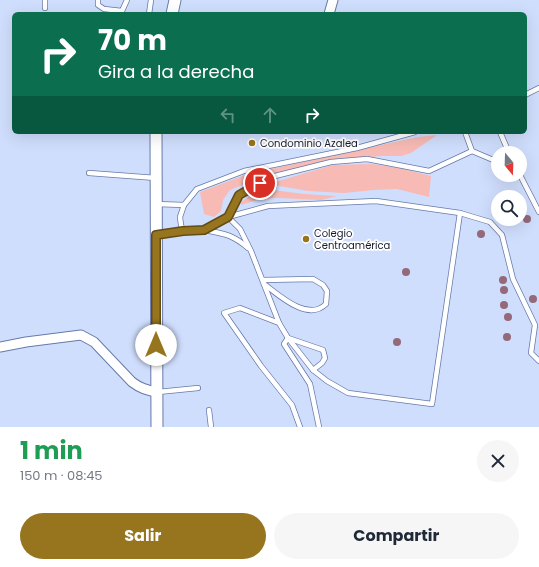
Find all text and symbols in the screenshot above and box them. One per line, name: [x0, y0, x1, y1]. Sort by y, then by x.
text: 70 m: [98, 21, 167, 60]
icon: right: [32, 28, 84, 80]
text: Gira a la derecha: [98, 59, 254, 84]
icon: left: [217, 104, 239, 126]
icon: ahead: [259, 104, 281, 126]
icon: right: [301, 104, 323, 126]
place label: Condominio Azalea: [260, 136, 358, 151]
marker: Condominio Azalea: [247, 138, 257, 148]
north arrow: [491, 146, 527, 182]
map controls: [491, 146, 527, 226]
pin: [243, 166, 277, 200]
icon: arrive: [249, 172, 271, 194]
button: search: [491, 190, 527, 226]
place label: Colegio Centroamérica: [314, 226, 390, 253]
marker: Colegio Centroamérica: [301, 234, 311, 244]
position arrow: [135, 324, 177, 366]
text: 1 min: [20, 434, 83, 467]
button: close: [477, 440, 519, 482]
text: 150 m · 08:45: [20, 466, 103, 485]
button: Salir: [20, 513, 266, 559]
button: Compartir: [274, 513, 519, 559]

